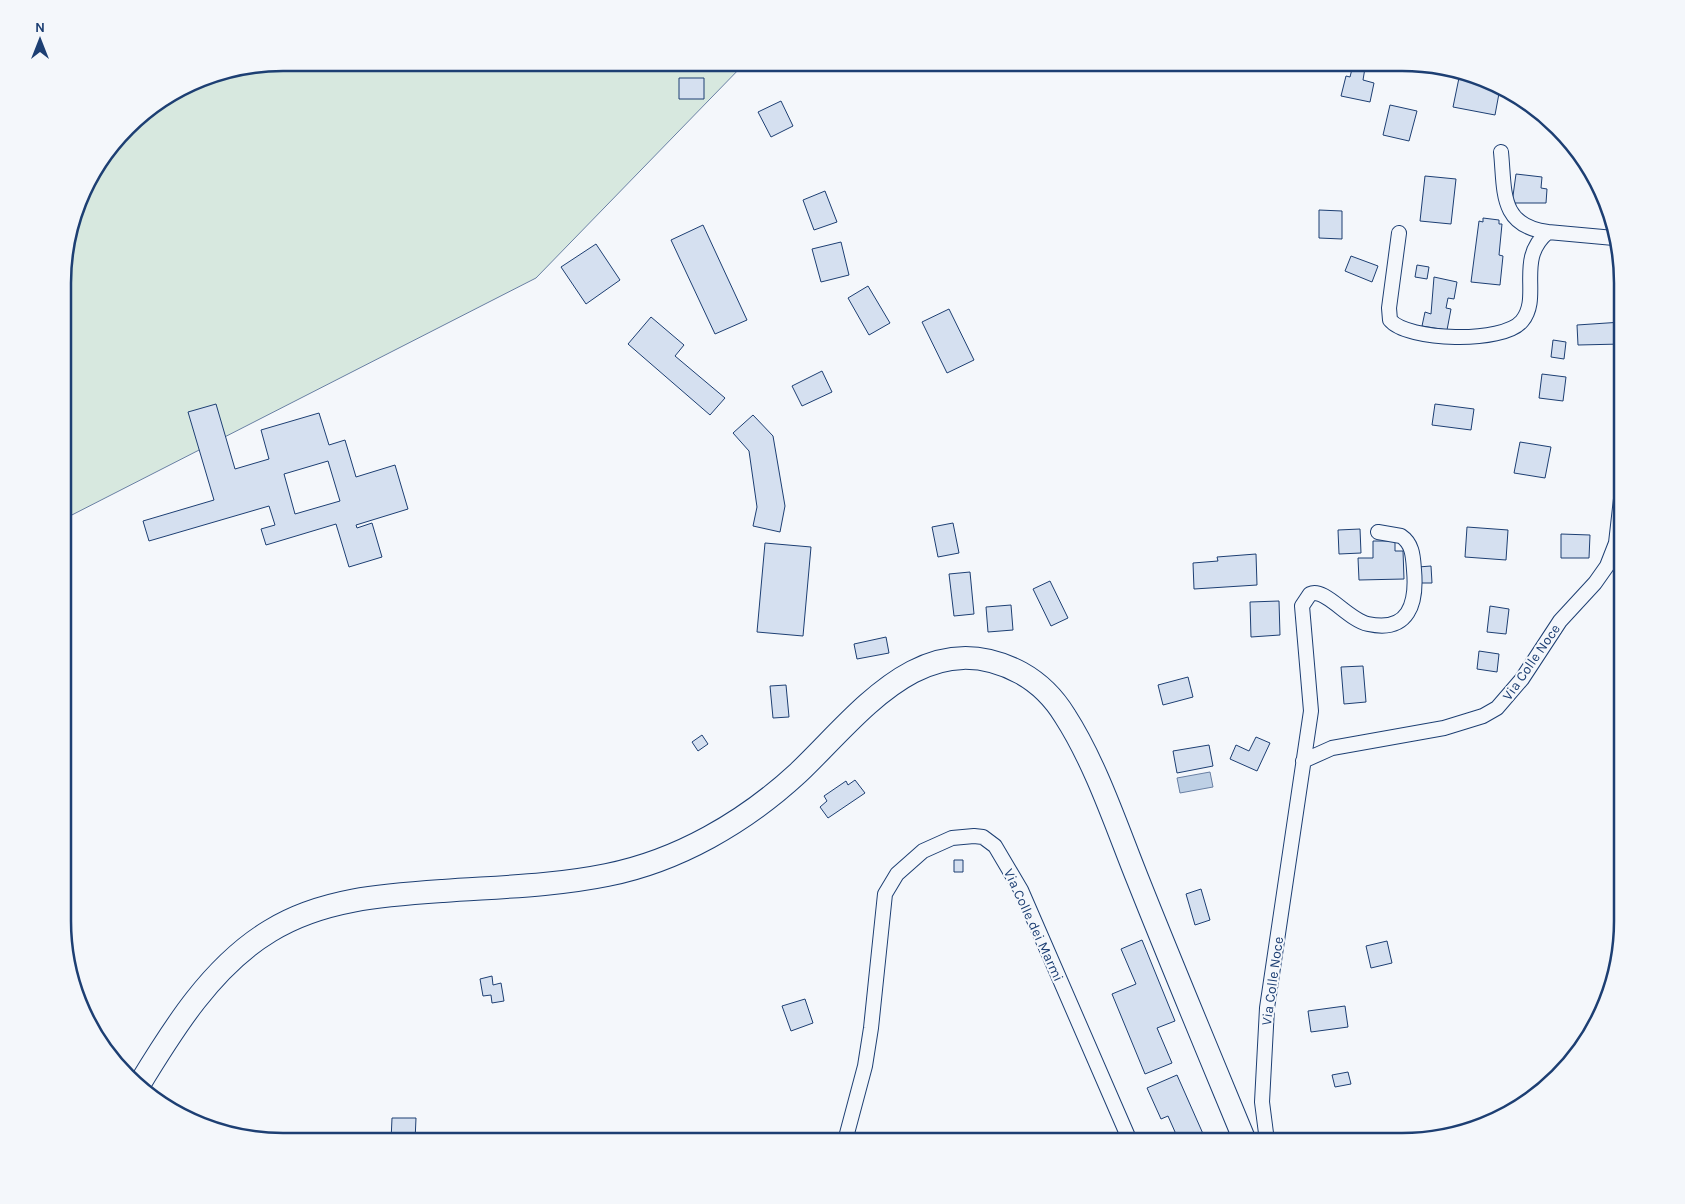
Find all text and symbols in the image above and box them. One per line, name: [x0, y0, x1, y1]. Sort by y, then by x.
north arrow: [15, 15, 65, 65]
text: N: [35, 19, 45, 36]
street label: Via Colle Noce: [1499, 621, 1564, 704]
street label: Via Colle dei Marmi: [1000, 866, 1067, 984]
street label: Via Colle Noce: [1258, 936, 1287, 1026]

